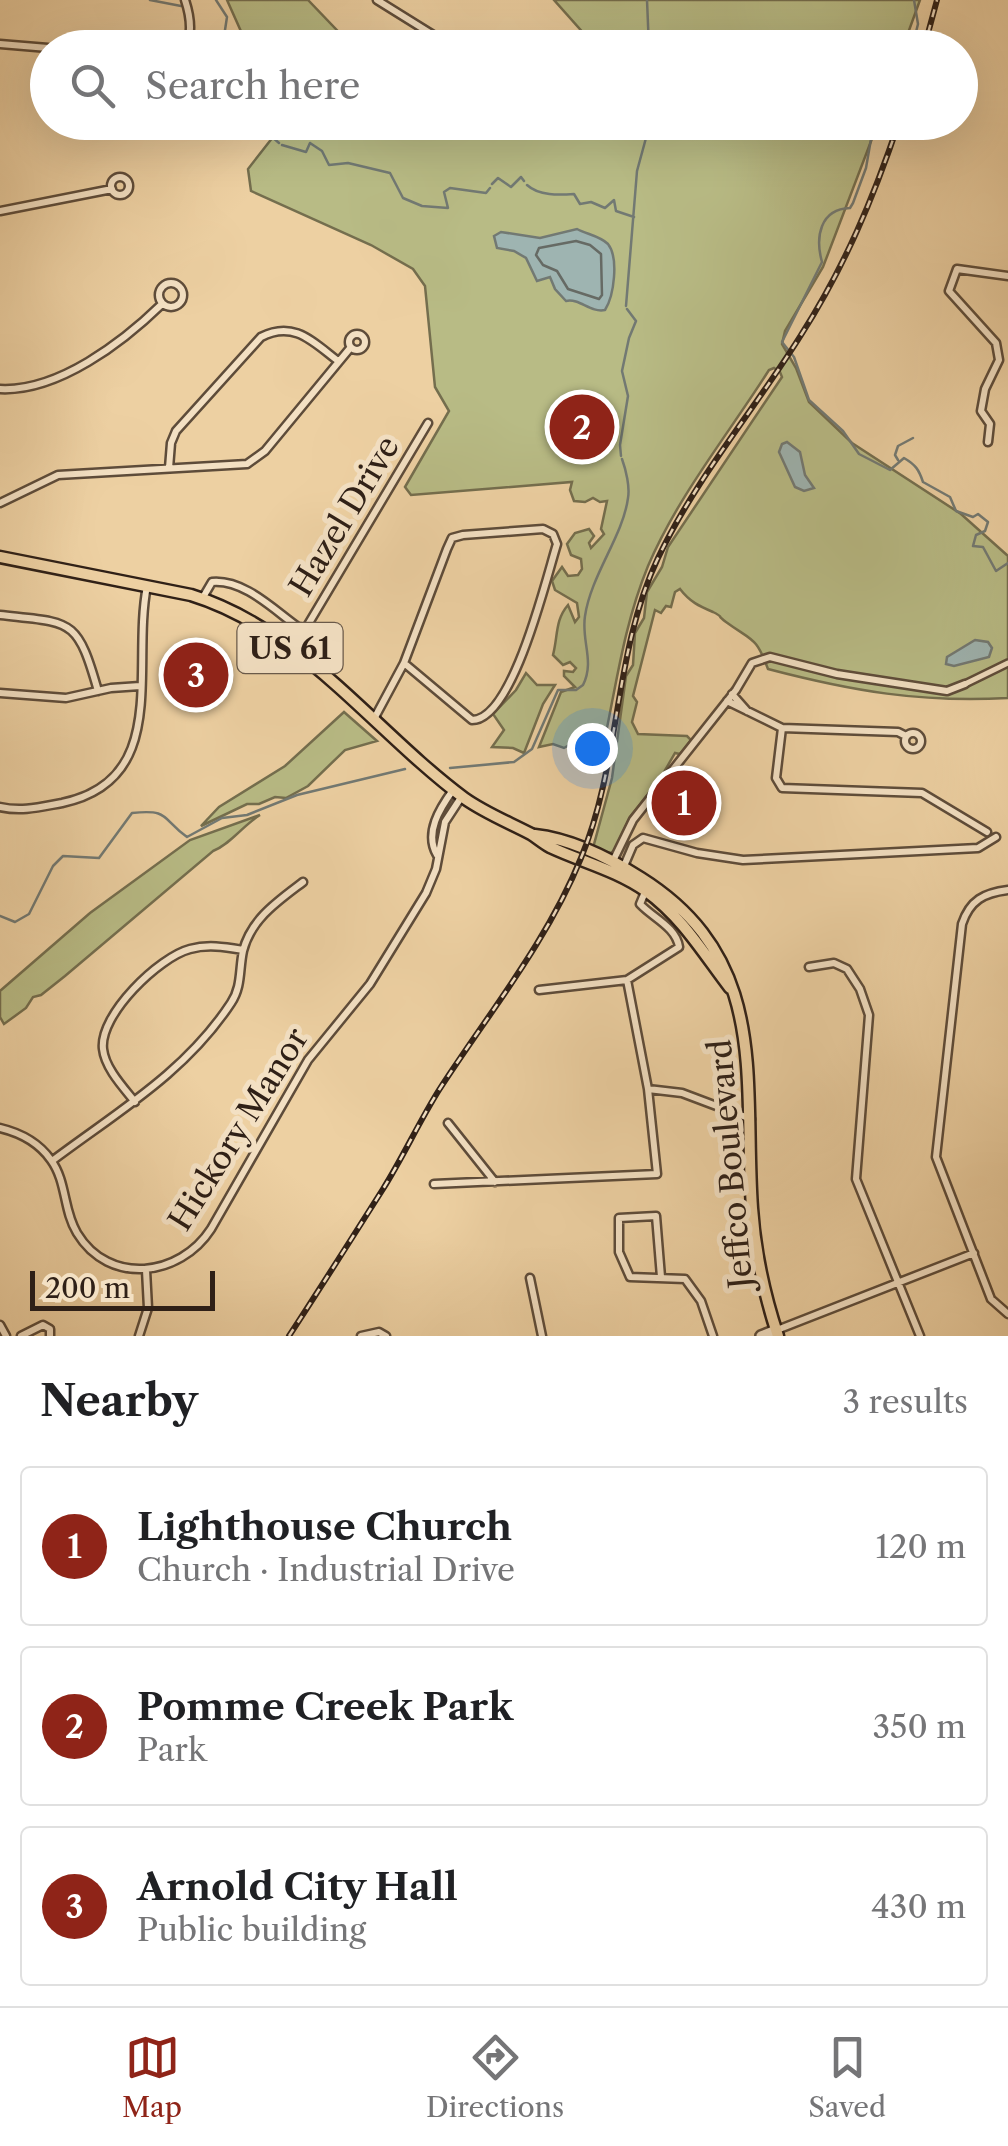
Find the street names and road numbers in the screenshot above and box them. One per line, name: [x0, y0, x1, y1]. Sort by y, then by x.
street label: Hazel Drive: [281, 429, 407, 603]
road number: US 61: [238, 623, 342, 673]
street label: Hickory Manor: [160, 1020, 316, 1238]
street label: Jeffco Boulevard: [700, 1038, 761, 1295]

